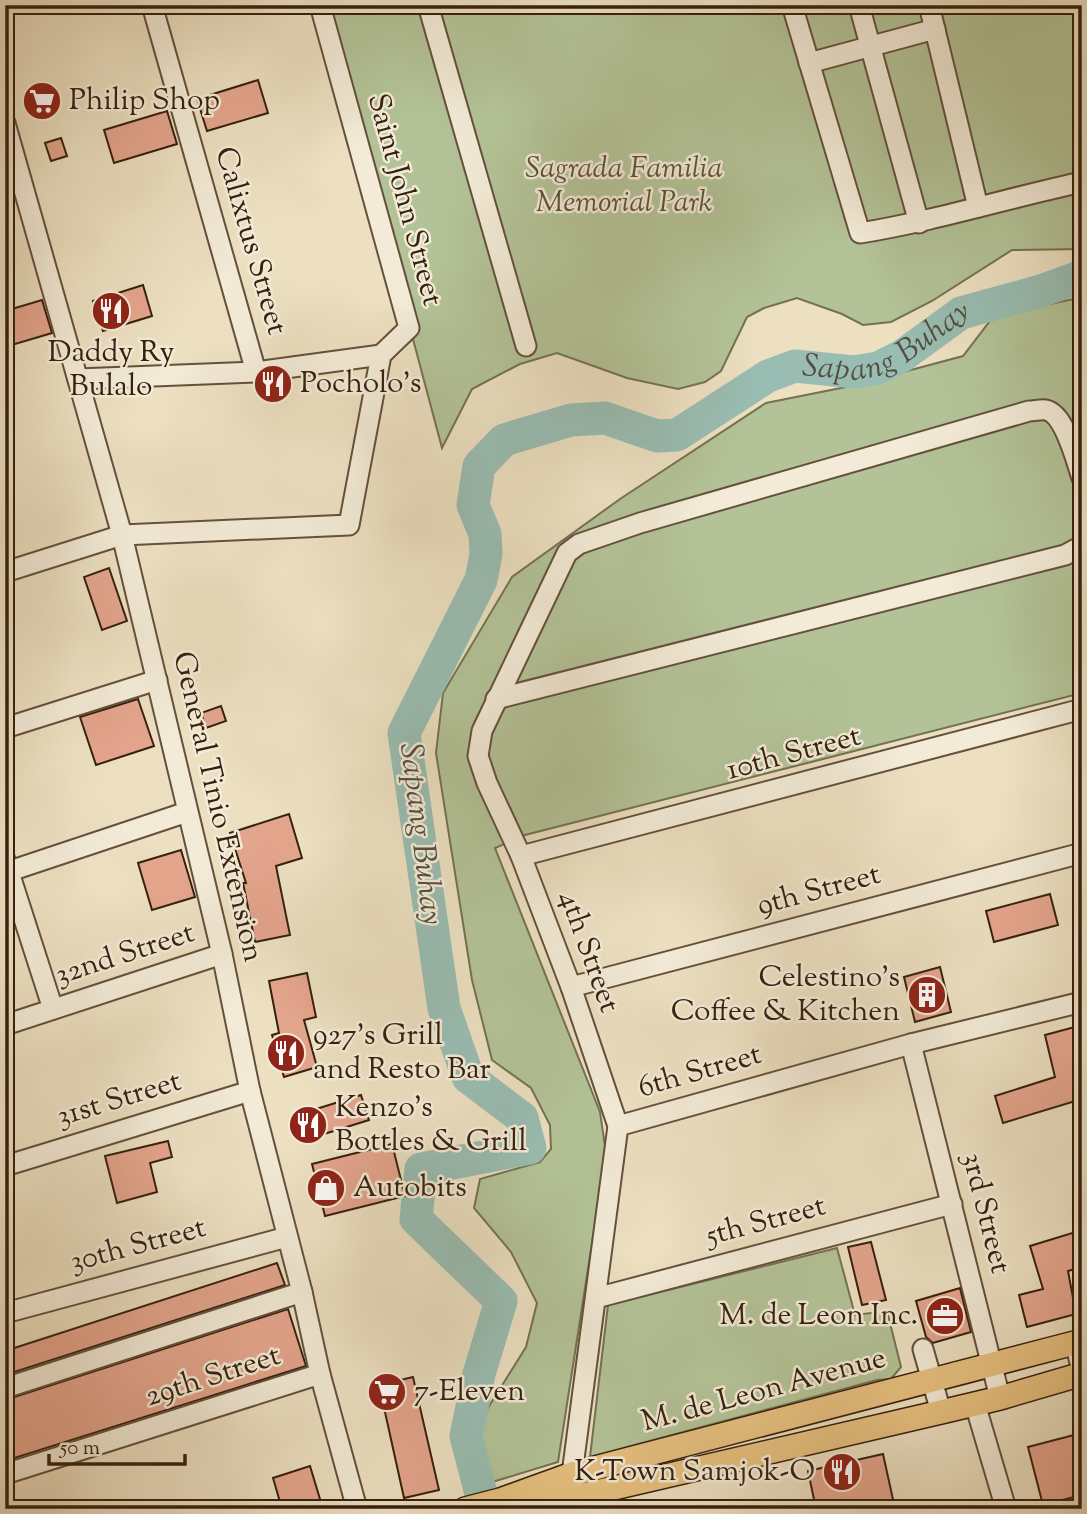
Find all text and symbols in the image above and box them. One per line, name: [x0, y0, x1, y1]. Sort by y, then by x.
supermarket icon: Philip Shop: [21, 80, 63, 122]
place label: Philip Shop: [69, 80, 220, 123]
street label: Saint John Street: [355, 89, 453, 311]
street label: Calixtus Street: [203, 142, 297, 340]
park label: Sagrada Familia Memorial Park: [525, 148, 723, 225]
water label: Sapang Buhay: [800, 289, 974, 395]
restaurant icon: Daddy Ry Bulalo: [90, 290, 132, 332]
place label: Daddy Ry Bulalo: [48, 332, 174, 409]
restaurant icon: Pocholo's: [252, 363, 294, 405]
place label: Pocholo's: [300, 363, 421, 406]
street label: General Tinio Extension: [160, 648, 274, 967]
street label: 10th Street: [722, 715, 866, 793]
water label: Sapang Buhay: [386, 740, 454, 928]
street label: 9th Street: [753, 854, 885, 928]
street label: 4th Street: [546, 885, 630, 1019]
street label: 32nd Street: [50, 912, 200, 998]
place label: Celestino's Coffee & Kitchen: [671, 957, 900, 1034]
building icon: Celestino's Coffee & Kitchen: [906, 974, 948, 1016]
place label: 927's Grill and Resto Bar: [313, 1015, 491, 1092]
restaurant icon: 927's Grill and Resto Bar: [265, 1032, 307, 1074]
street label: 6th Street: [633, 1034, 767, 1110]
street label: 31st Street: [51, 1061, 187, 1139]
place label: Kenzo's Bottles & Grill: [335, 1087, 527, 1164]
restaurant icon: Kenzo's Bottles & Grill: [287, 1104, 329, 1146]
street label: 3rd Street: [949, 1148, 1021, 1278]
shop icon: Autobits: [305, 1167, 347, 1209]
place label: Autobits: [353, 1167, 467, 1210]
street label: 5th Street: [700, 1185, 830, 1259]
street label: 30th Street: [65, 1207, 211, 1285]
place label: M. de Leon Inc.: [719, 1295, 918, 1338]
office icon: M. de Leon Inc.: [924, 1295, 966, 1337]
street label: 29th Street: [140, 1335, 286, 1419]
street label: M. de Leon Avenue: [637, 1338, 891, 1444]
supermarket icon: 7-Eleven: [366, 1371, 408, 1413]
place label: 7-Eleven: [414, 1371, 525, 1414]
scale bar: [49, 1423, 186, 1467]
text: 50 m: [59, 1434, 100, 1464]
place label: K-Town Samjok-O: [574, 1451, 815, 1494]
restaurant icon: K-Town Samjok-O: [821, 1451, 863, 1493]

